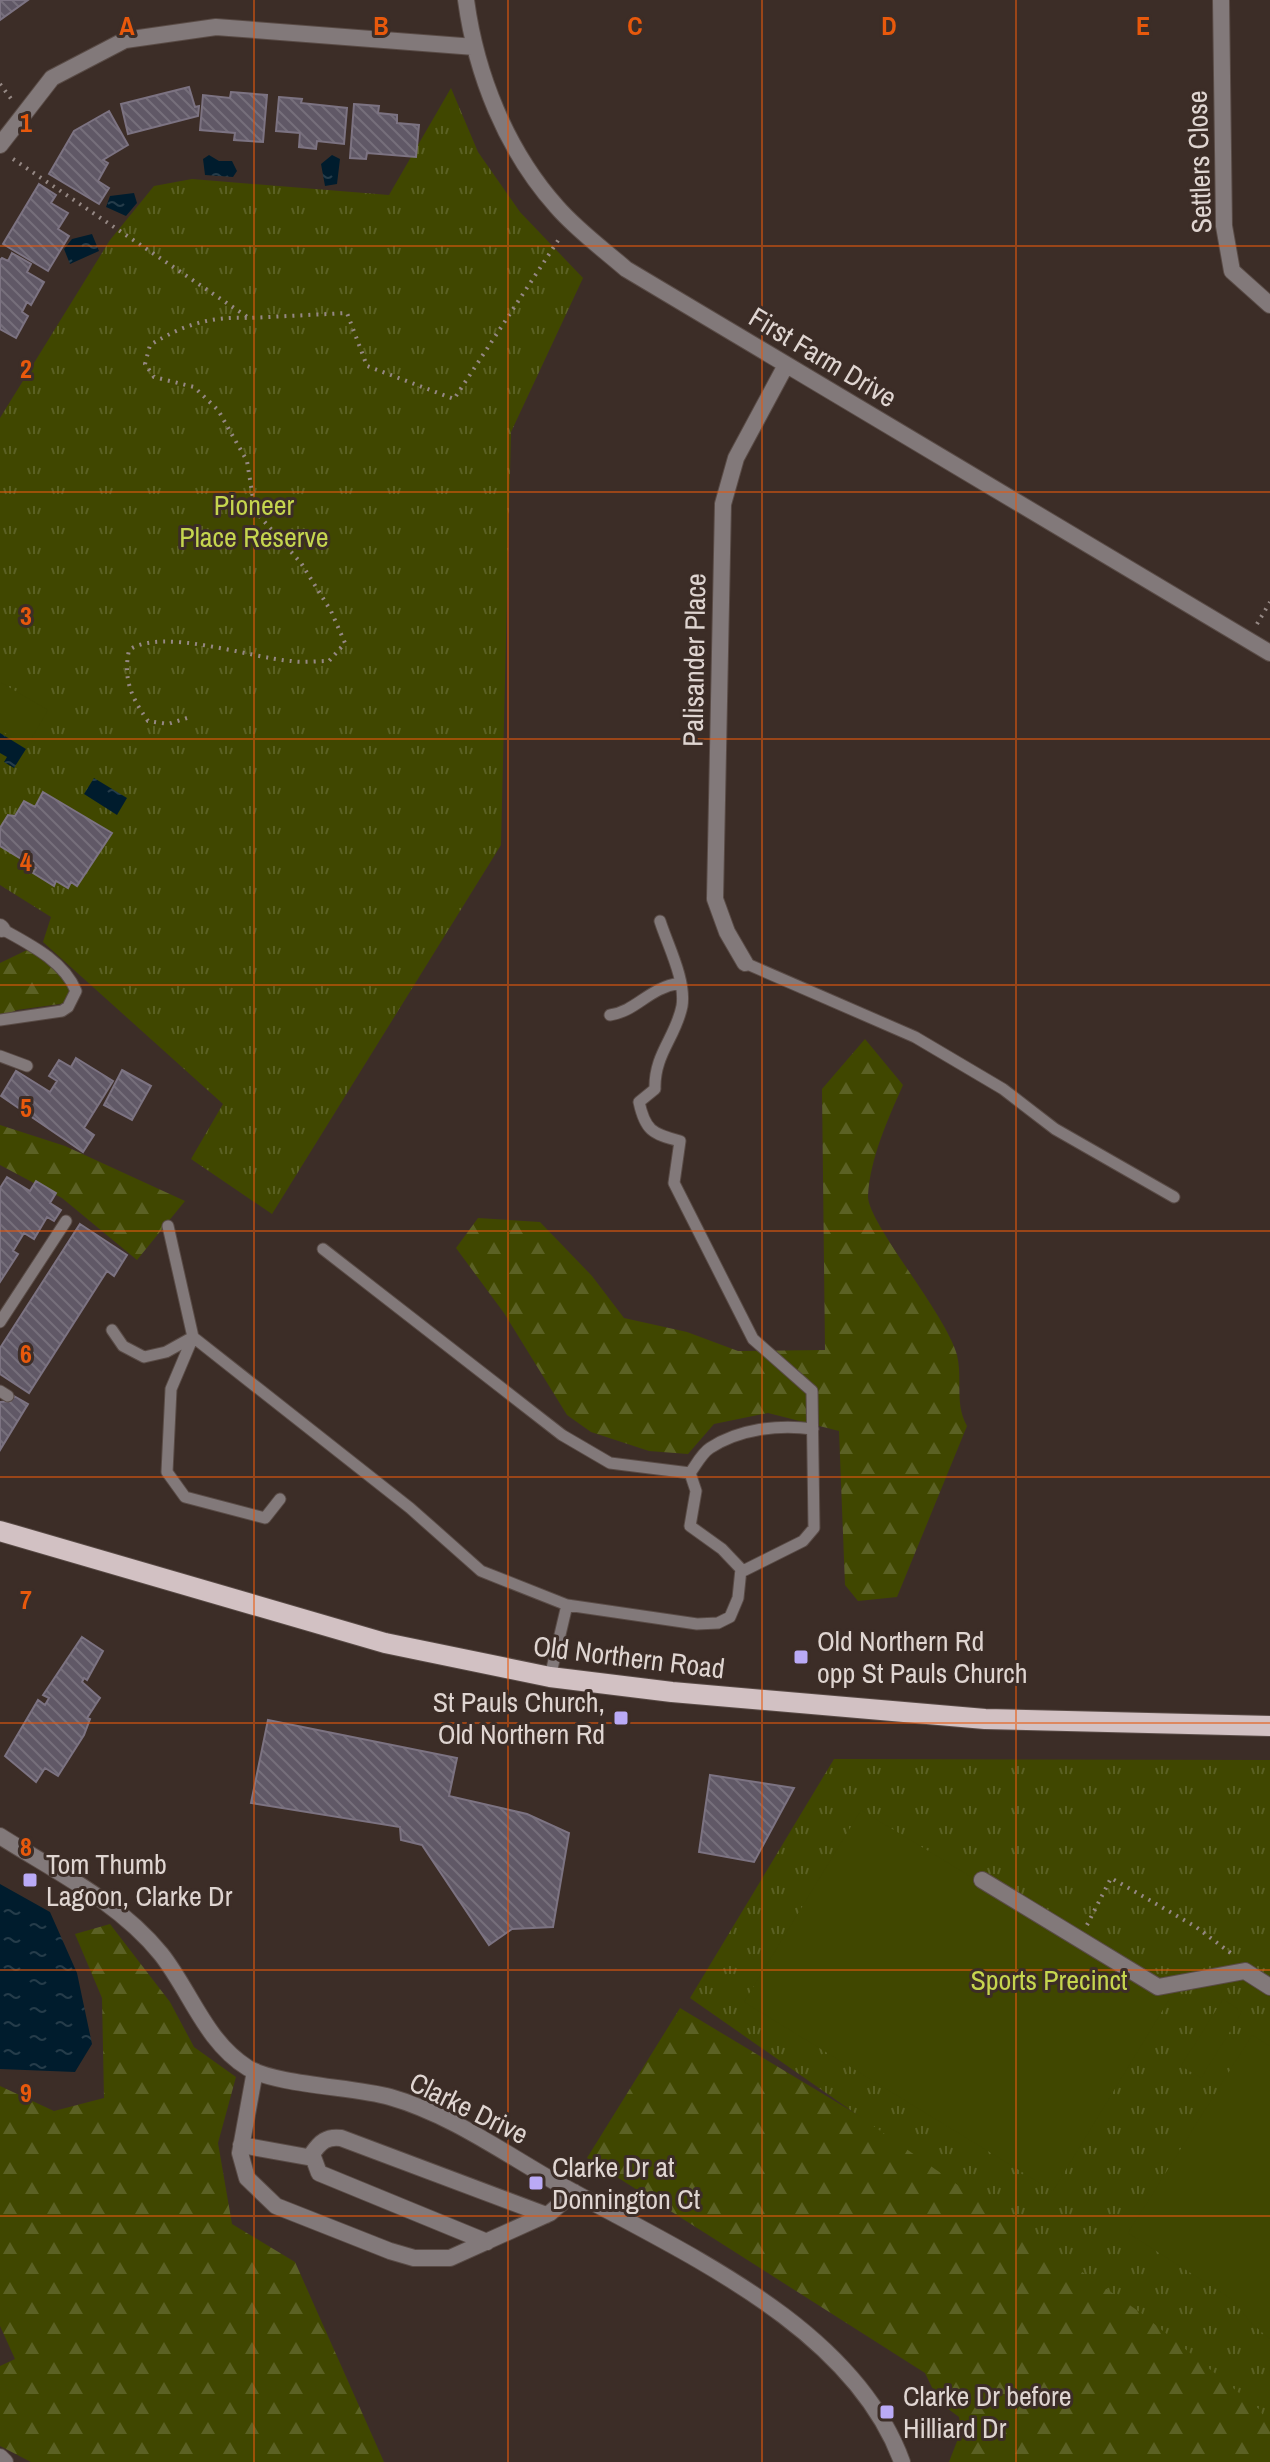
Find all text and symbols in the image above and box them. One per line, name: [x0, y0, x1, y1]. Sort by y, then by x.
text: A: [119, 8, 135, 43]
text: B: [373, 8, 389, 43]
text: C: [627, 8, 643, 43]
text: D: [881, 8, 897, 43]
text: E: [1136, 8, 1150, 43]
street label: Settlers Close: [1178, 90, 1220, 234]
text: 1: [20, 105, 32, 140]
street label: First Farm Drive: [742, 298, 904, 416]
text: 2: [20, 351, 32, 386]
park label: Pioneer Place Reserve: [179, 486, 329, 556]
street label: Palisander Place: [673, 573, 715, 747]
text: 3: [20, 598, 32, 633]
text: 4: [20, 844, 32, 879]
text: 5: [20, 1090, 32, 1125]
text: 6: [20, 1336, 32, 1371]
text: 7: [20, 1582, 32, 1617]
place label: Old Northern Rd opp St Pauls Church: [817, 1622, 1028, 1692]
street label: Old Northern Road: [531, 1626, 727, 1688]
marker: Old Northern Rd opp St Pauls Church: [792, 1648, 810, 1666]
place label: St Pauls Church, Old Northern Rd: [433, 1683, 605, 1753]
marker: St Pauls Church, Old Northern Rd: [612, 1709, 630, 1727]
text: 8: [20, 1829, 32, 1864]
place label: Tom Thumb Lagoon, Clarke Dr: [46, 1845, 233, 1915]
marker: Tom Thumb Lagoon, Clarke Dr: [21, 1871, 39, 1889]
park label: Sports Precinct: [971, 1961, 1127, 1999]
street label: Clarke Drive: [403, 2063, 535, 2153]
text: 9: [20, 2075, 32, 2110]
place label: Clarke Dr at Donnington Ct: [552, 2148, 700, 2218]
marker: Clarke Dr at Donnington Ct: [527, 2174, 545, 2192]
place label: Clarke Dr before Hilliard Dr: [903, 2377, 1071, 2447]
marker: Clarke Dr before Hilliard Dr: [878, 2403, 896, 2421]

